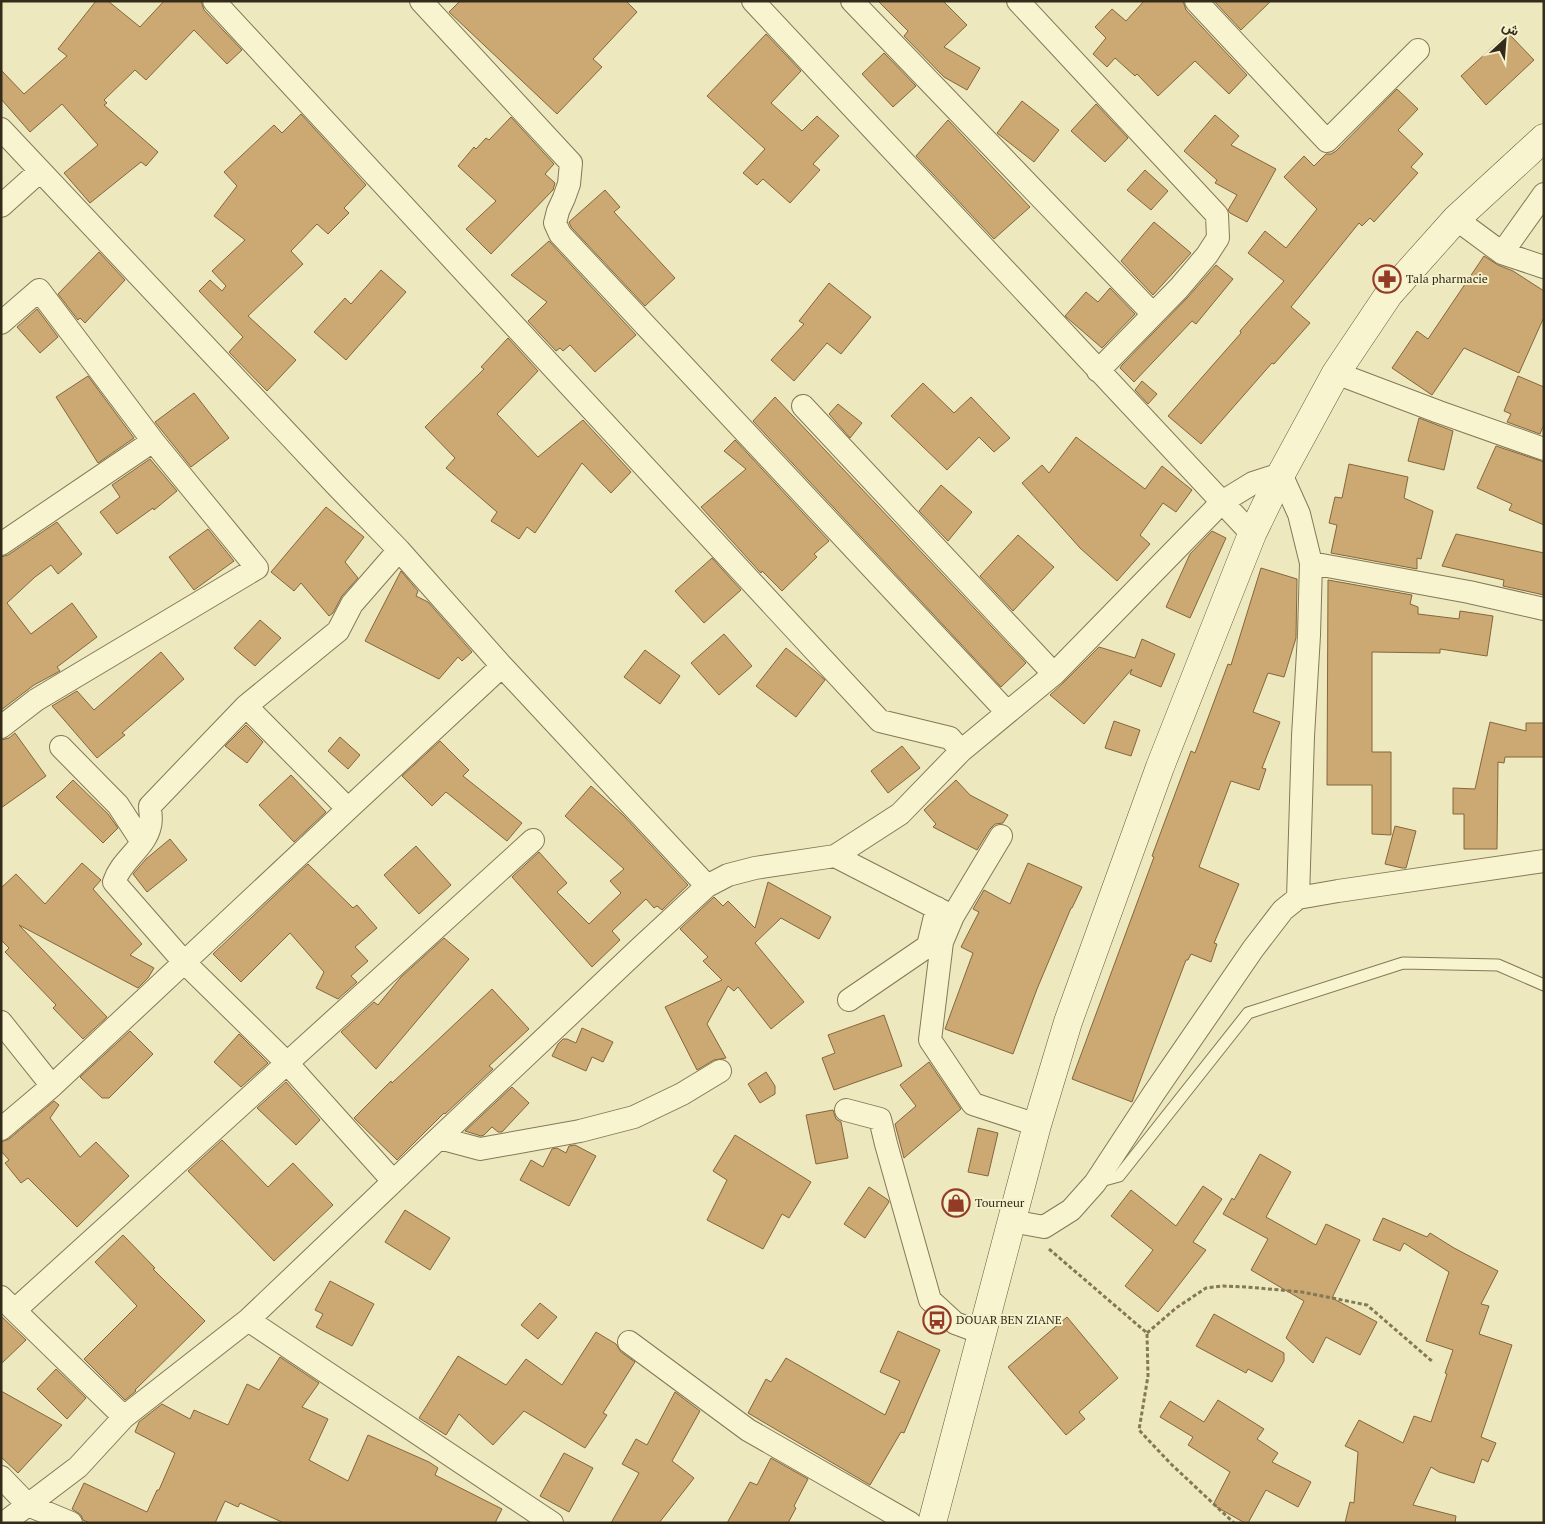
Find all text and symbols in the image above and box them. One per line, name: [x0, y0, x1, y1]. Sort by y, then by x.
north arrow: [1480, 15, 1530, 65]
text: ش: [1499, 16, 1523, 40]
pharmacy icon: Tala pharmacie: [1372, 264, 1402, 294]
place label: Tala pharmacie: [1406, 271, 1488, 286]
shop icon: Tourneur: [941, 1188, 971, 1218]
place label: Tourneur: [975, 1195, 1025, 1210]
bus stop icon: DOUAR BEN ZIANE: [922, 1305, 952, 1335]
place label: DOUAR BEN ZIANE: [956, 1312, 1062, 1327]

